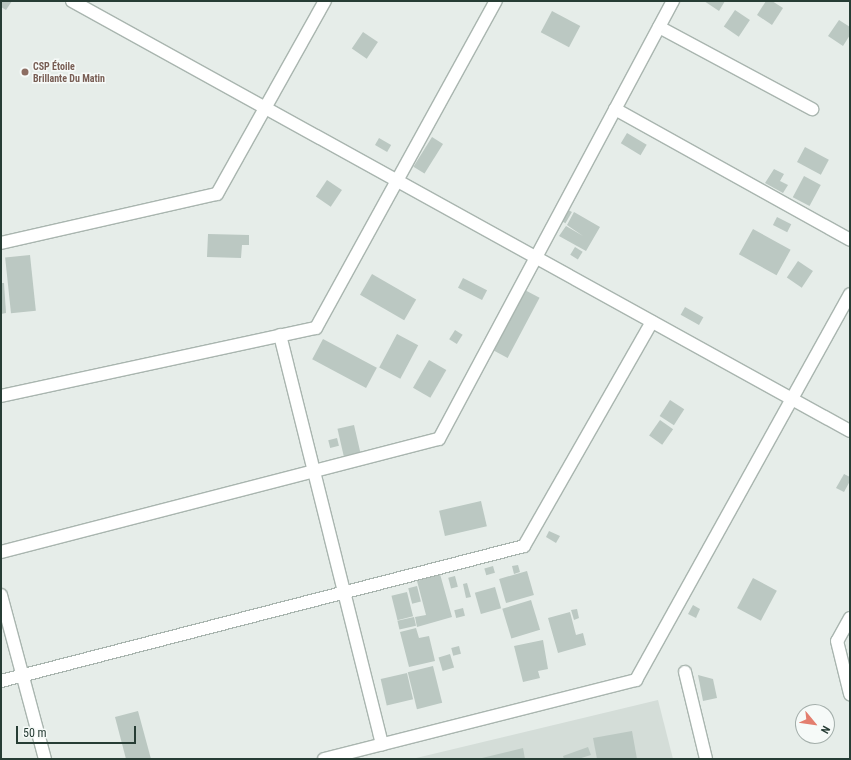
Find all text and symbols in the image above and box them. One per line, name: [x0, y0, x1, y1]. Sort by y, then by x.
place label: CSP Étoile Brillante Du Matin: [33, 60, 105, 84]
marker: CSP Étoile Brillante Du Matin: [20, 67, 30, 77]
north arrow: [795, 704, 835, 744]
scale bar: [18, 718, 138, 744]
text: N: [818, 723, 832, 736]
text: 50 m: [23, 726, 47, 740]

